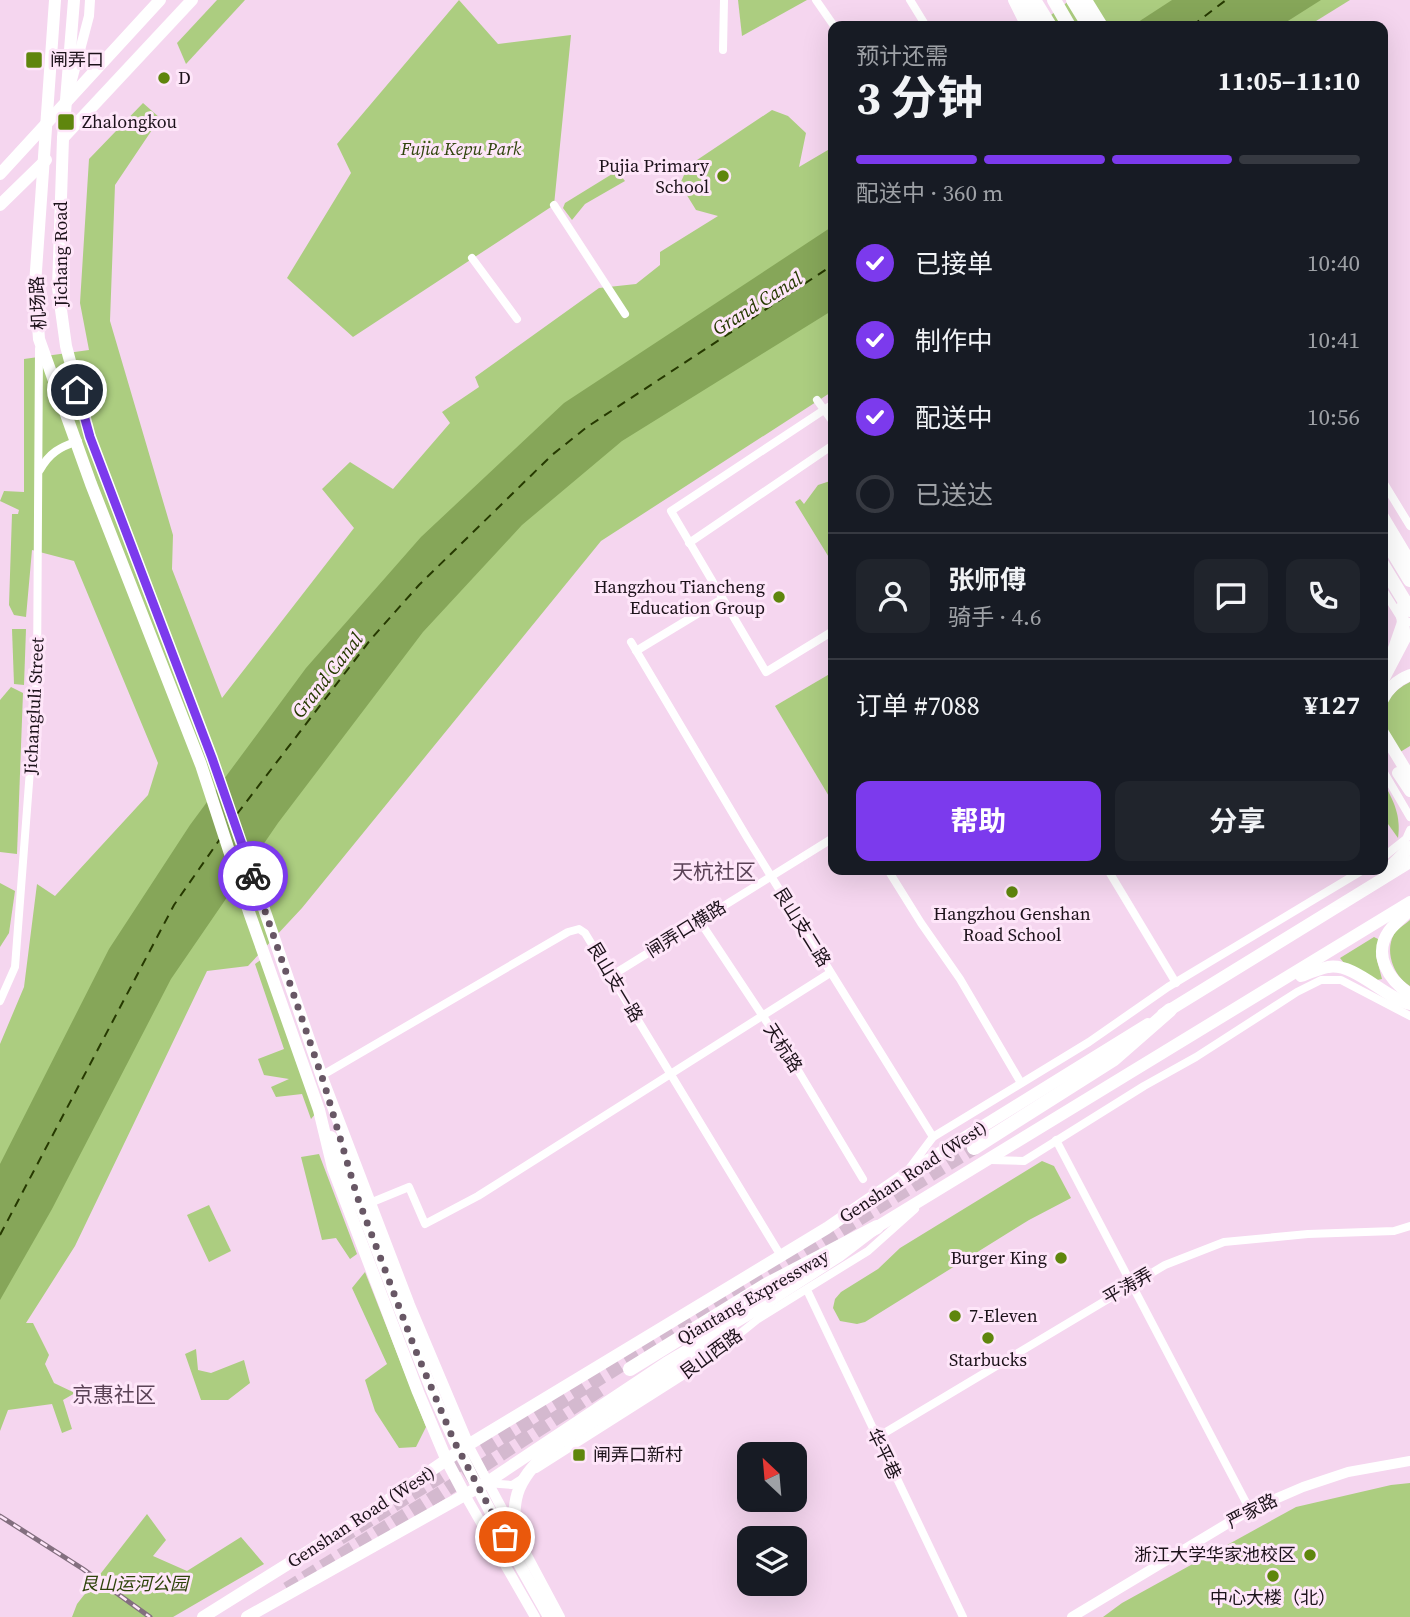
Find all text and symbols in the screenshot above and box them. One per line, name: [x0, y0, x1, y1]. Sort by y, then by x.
text: 预计还需: [856, 40, 948, 72]
place label: 闸弄口: [50, 47, 104, 72]
marker: 闸弄口: [24, 50, 44, 70]
text: 11:05–11:10: [1218, 63, 1360, 99]
place label: D: [178, 65, 191, 90]
text: 3 分钟: [856, 66, 983, 129]
marker: D: [156, 70, 172, 86]
place label: Zhalongkou: [82, 109, 177, 134]
marker: Zhalongkou: [56, 112, 76, 132]
park label: Fujia Kepu Park: [400, 136, 522, 161]
place label: Pujia Primary School: [599, 153, 710, 199]
marker: Pujia Primary School: [715, 168, 731, 184]
text: 配送中 · 360 m: [856, 177, 1003, 209]
street label: Jichang Road: [48, 201, 73, 308]
icon: check: [856, 244, 894, 282]
text: 已接单: [915, 246, 993, 282]
text: 10:40: [1307, 247, 1360, 279]
water label: Grand Canal: [707, 265, 807, 341]
street label: 机场路: [24, 275, 51, 331]
icon: check: [856, 321, 894, 359]
text: 制作中: [915, 323, 993, 359]
text: 10:41: [1307, 324, 1360, 356]
pin: [47, 360, 107, 420]
icon: home: [58, 371, 96, 409]
icon: check: [856, 398, 894, 436]
text: 配送中: [915, 400, 993, 436]
text: 10:56: [1307, 401, 1360, 433]
text: 已送达: [915, 477, 993, 513]
button: person: [856, 559, 930, 633]
button: chat: [1194, 559, 1268, 633]
button: phone: [1286, 559, 1360, 633]
text: 张师傅: [948, 562, 1026, 598]
place label: Hangzhou Tiancheng Education Group: [594, 574, 765, 620]
marker: Hangzhou Tiancheng Education Group: [771, 589, 787, 605]
text: 骑手 · 4.6: [948, 601, 1042, 633]
water label: Grand Canal: [286, 627, 369, 723]
street label: Jichangluli Street: [17, 636, 50, 776]
text: ¥127: [1304, 687, 1360, 723]
text: 订单 #7088: [856, 688, 980, 724]
button: 帮助: [856, 781, 1101, 861]
button: 分享: [1115, 781, 1360, 861]
courier: [218, 841, 288, 911]
icon: bike: [234, 857, 272, 895]
district label: 天杭社区: [672, 857, 756, 886]
street label: 艮山支二路: [768, 882, 837, 972]
marker: Hangzhou Genshan Road School: [1004, 884, 1020, 900]
street label: 闸弄口横路: [641, 894, 731, 963]
place label: Hangzhou Genshan Road School: [933, 901, 1091, 947]
street label: 艮山支一路: [582, 937, 649, 1027]
street label: 天杭路: [758, 1018, 809, 1077]
street label: Genshan Road (West): [834, 1115, 991, 1229]
street label: Qiantang Expressway: [672, 1242, 834, 1350]
place label: Burger King: [950, 1245, 1047, 1270]
marker: Burger King: [1053, 1250, 1069, 1266]
street label: 平涛弄: [1098, 1261, 1157, 1310]
place label: 7-Eleven: [969, 1303, 1038, 1328]
marker: 7-Eleven: [947, 1308, 963, 1324]
street label: 艮山西路: [674, 1322, 747, 1385]
marker: Starbucks: [980, 1330, 996, 1346]
place label: Starbucks: [949, 1347, 1027, 1372]
district label: 京惠社区: [72, 1380, 156, 1409]
street label: 华平巷: [861, 1424, 908, 1484]
place label: 闸弄口新村: [593, 1442, 683, 1467]
north arrow: [737, 1442, 807, 1512]
map controls: [737, 1442, 807, 1596]
marker: 闸弄口新村: [571, 1447, 587, 1463]
street label: Genshan Road (West): [282, 1460, 439, 1574]
street label: 严家路: [1222, 1487, 1282, 1534]
pin: [475, 1507, 535, 1567]
icon: bag: [486, 1518, 524, 1556]
button: layers: [737, 1526, 807, 1596]
place label: 浙江大学华家池校区: [1134, 1542, 1296, 1567]
marker: 浙江大学华家池校区: [1302, 1547, 1318, 1563]
marker: 中心大楼（北）: [1265, 1568, 1281, 1584]
park label: 艮山运河公园: [80, 1571, 191, 1596]
place label: 中心大楼（北）: [1210, 1585, 1336, 1610]

